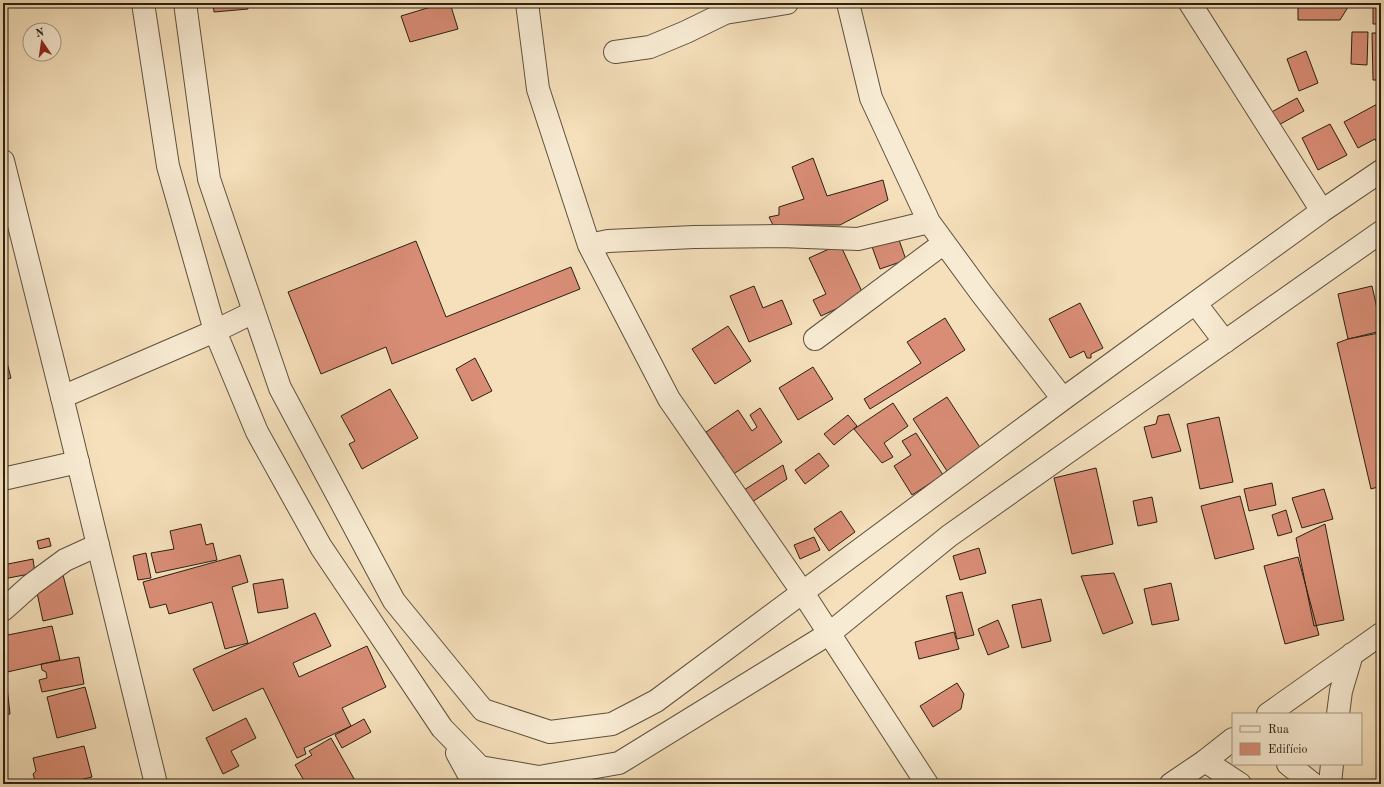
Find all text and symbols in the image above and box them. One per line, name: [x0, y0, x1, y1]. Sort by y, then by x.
north arrow: [22, 22, 62, 62]
text: N: [35, 27, 46, 40]
legend: [1232, 713, 1362, 765]
text: Rua: [1268, 724, 1289, 736]
text: Edifício: [1268, 744, 1307, 756]

